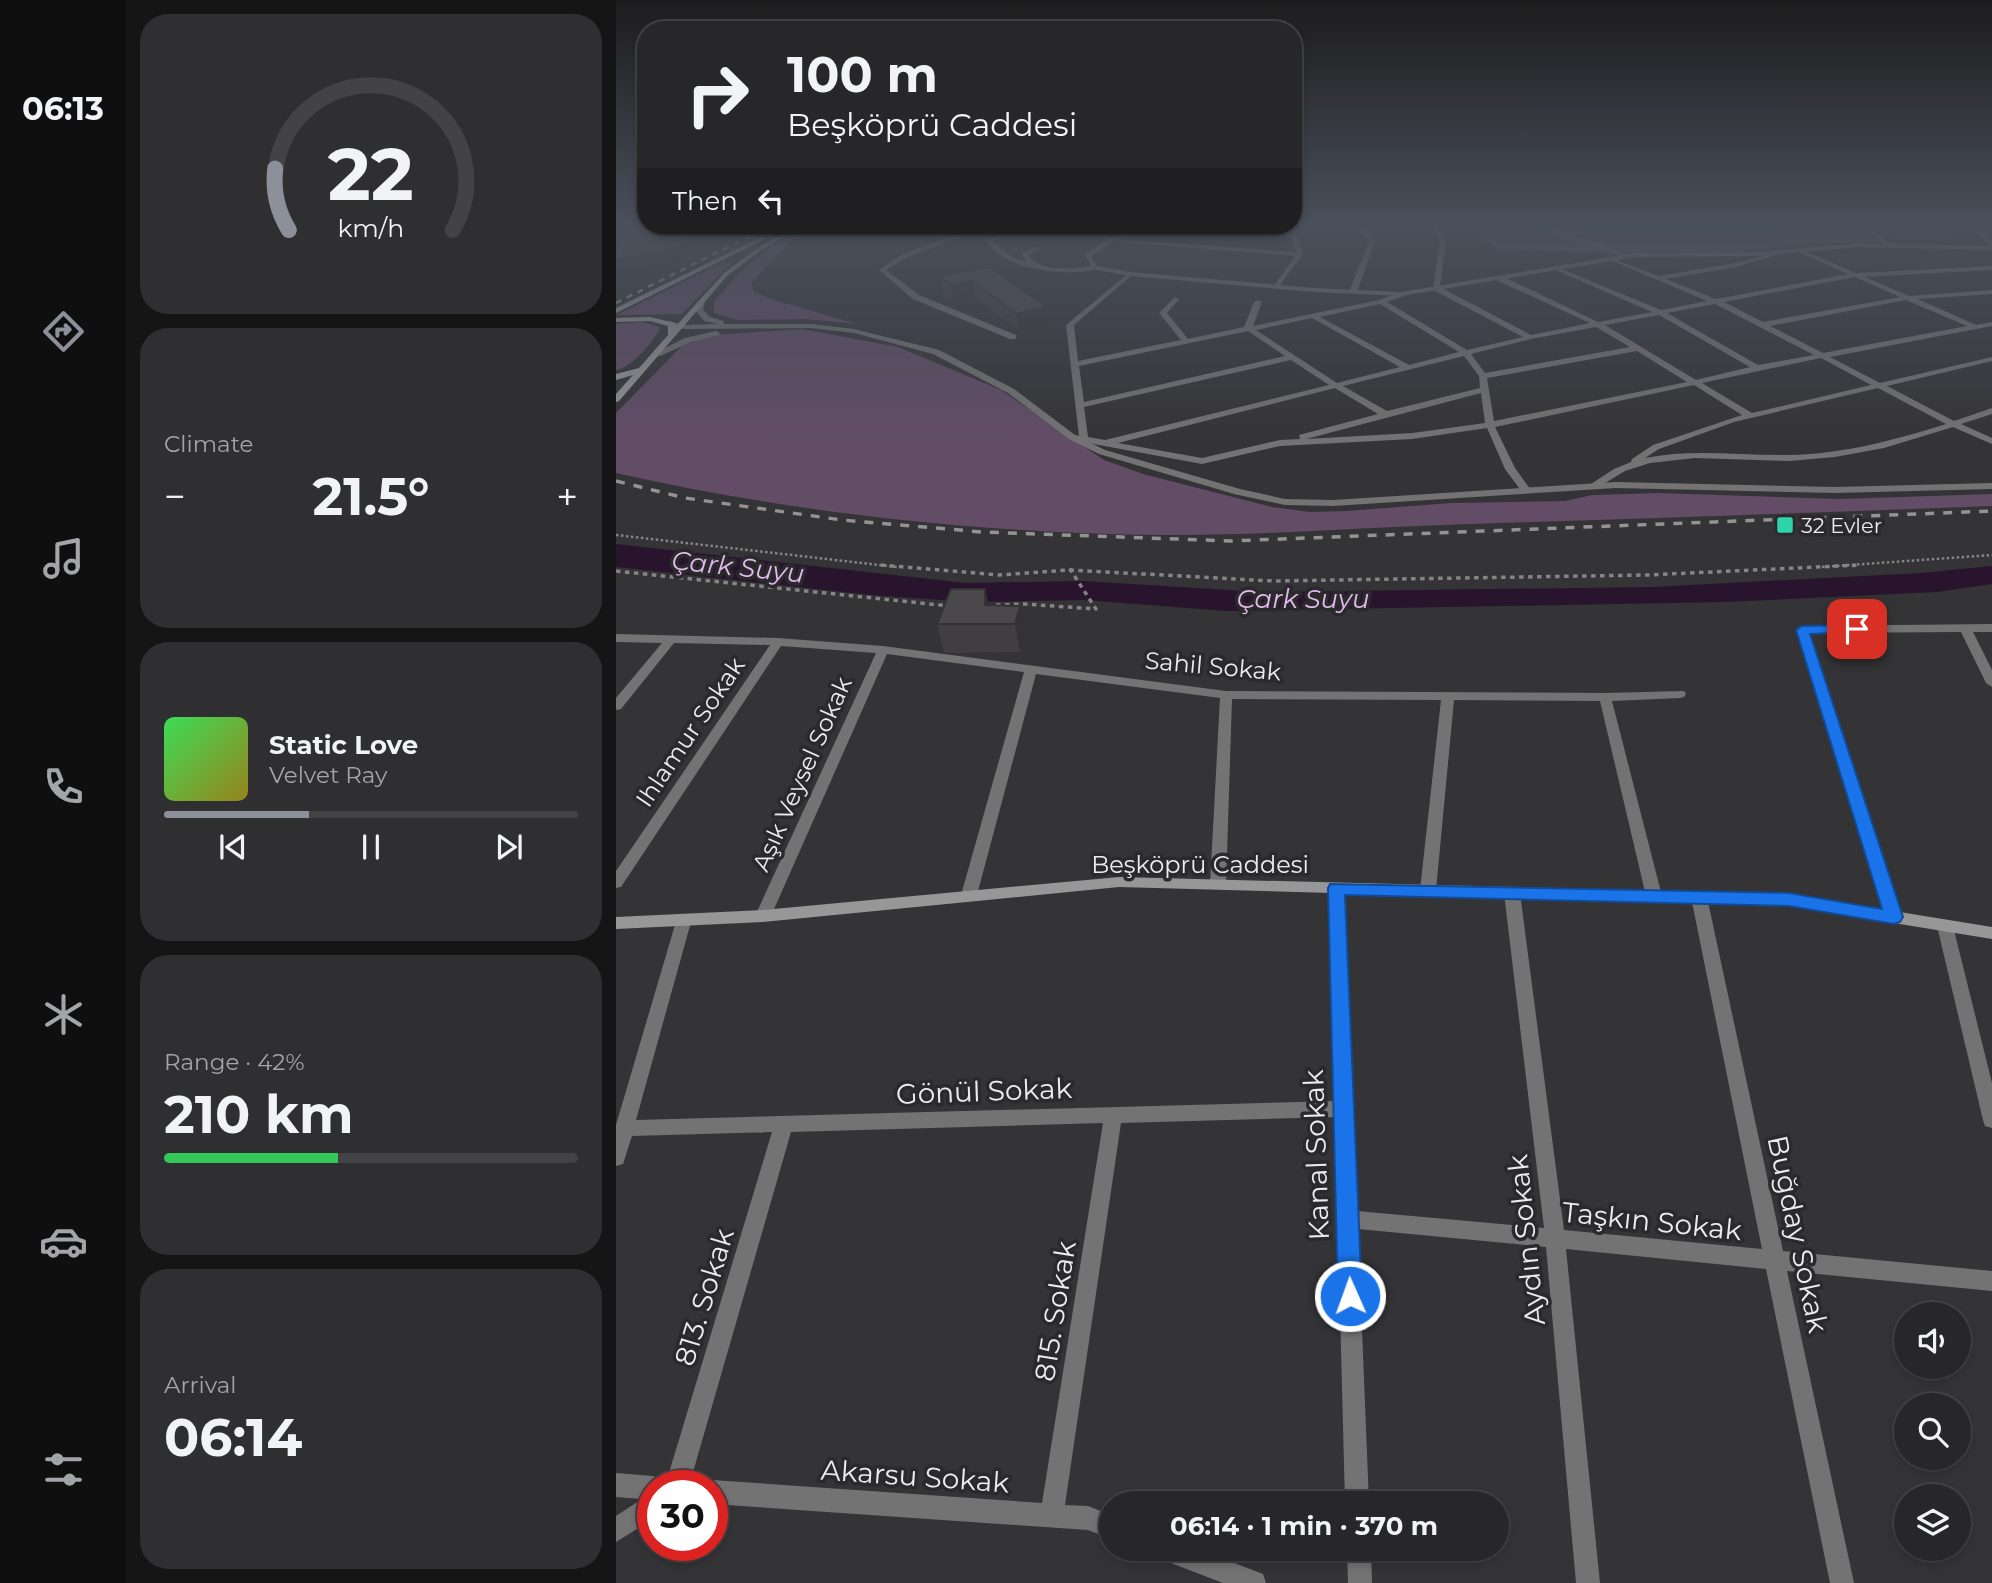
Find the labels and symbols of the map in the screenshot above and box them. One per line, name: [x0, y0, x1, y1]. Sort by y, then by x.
place label: 32 Evler: [1801, 513, 1882, 538]
marker: 32 Evler: [1775, 515, 1795, 535]
water label: Çark Suyu: [670, 544, 806, 590]
water label: Çark Suyu: [1236, 583, 1370, 615]
pin: [1827, 599, 1887, 659]
street label: Sahil Sokak: [1144, 646, 1283, 686]
street label: Ihlamur Sokak: [629, 651, 751, 812]
street label: Aşık Veysel Sokak: [746, 672, 858, 876]
street label: Beşköprü Caddesi: [1091, 850, 1309, 879]
street label: Kanal Sokak: [1296, 1069, 1336, 1241]
street label: Gönül Sokak: [895, 1071, 1073, 1111]
street label: Buğday Sokak: [1760, 1132, 1836, 1336]
street label: Aydın Sokak: [1500, 1153, 1552, 1327]
street label: Taşkın Sokak: [1561, 1195, 1744, 1247]
street label: 813. Sokak: [667, 1224, 741, 1370]
street label: 815. Sokak: [1027, 1238, 1083, 1384]
position arrow: [1313, 1259, 1387, 1333]
street label: Akarsu Sokak: [820, 1452, 1010, 1500]
speed limit sign: 30: [637, 1470, 728, 1561]

